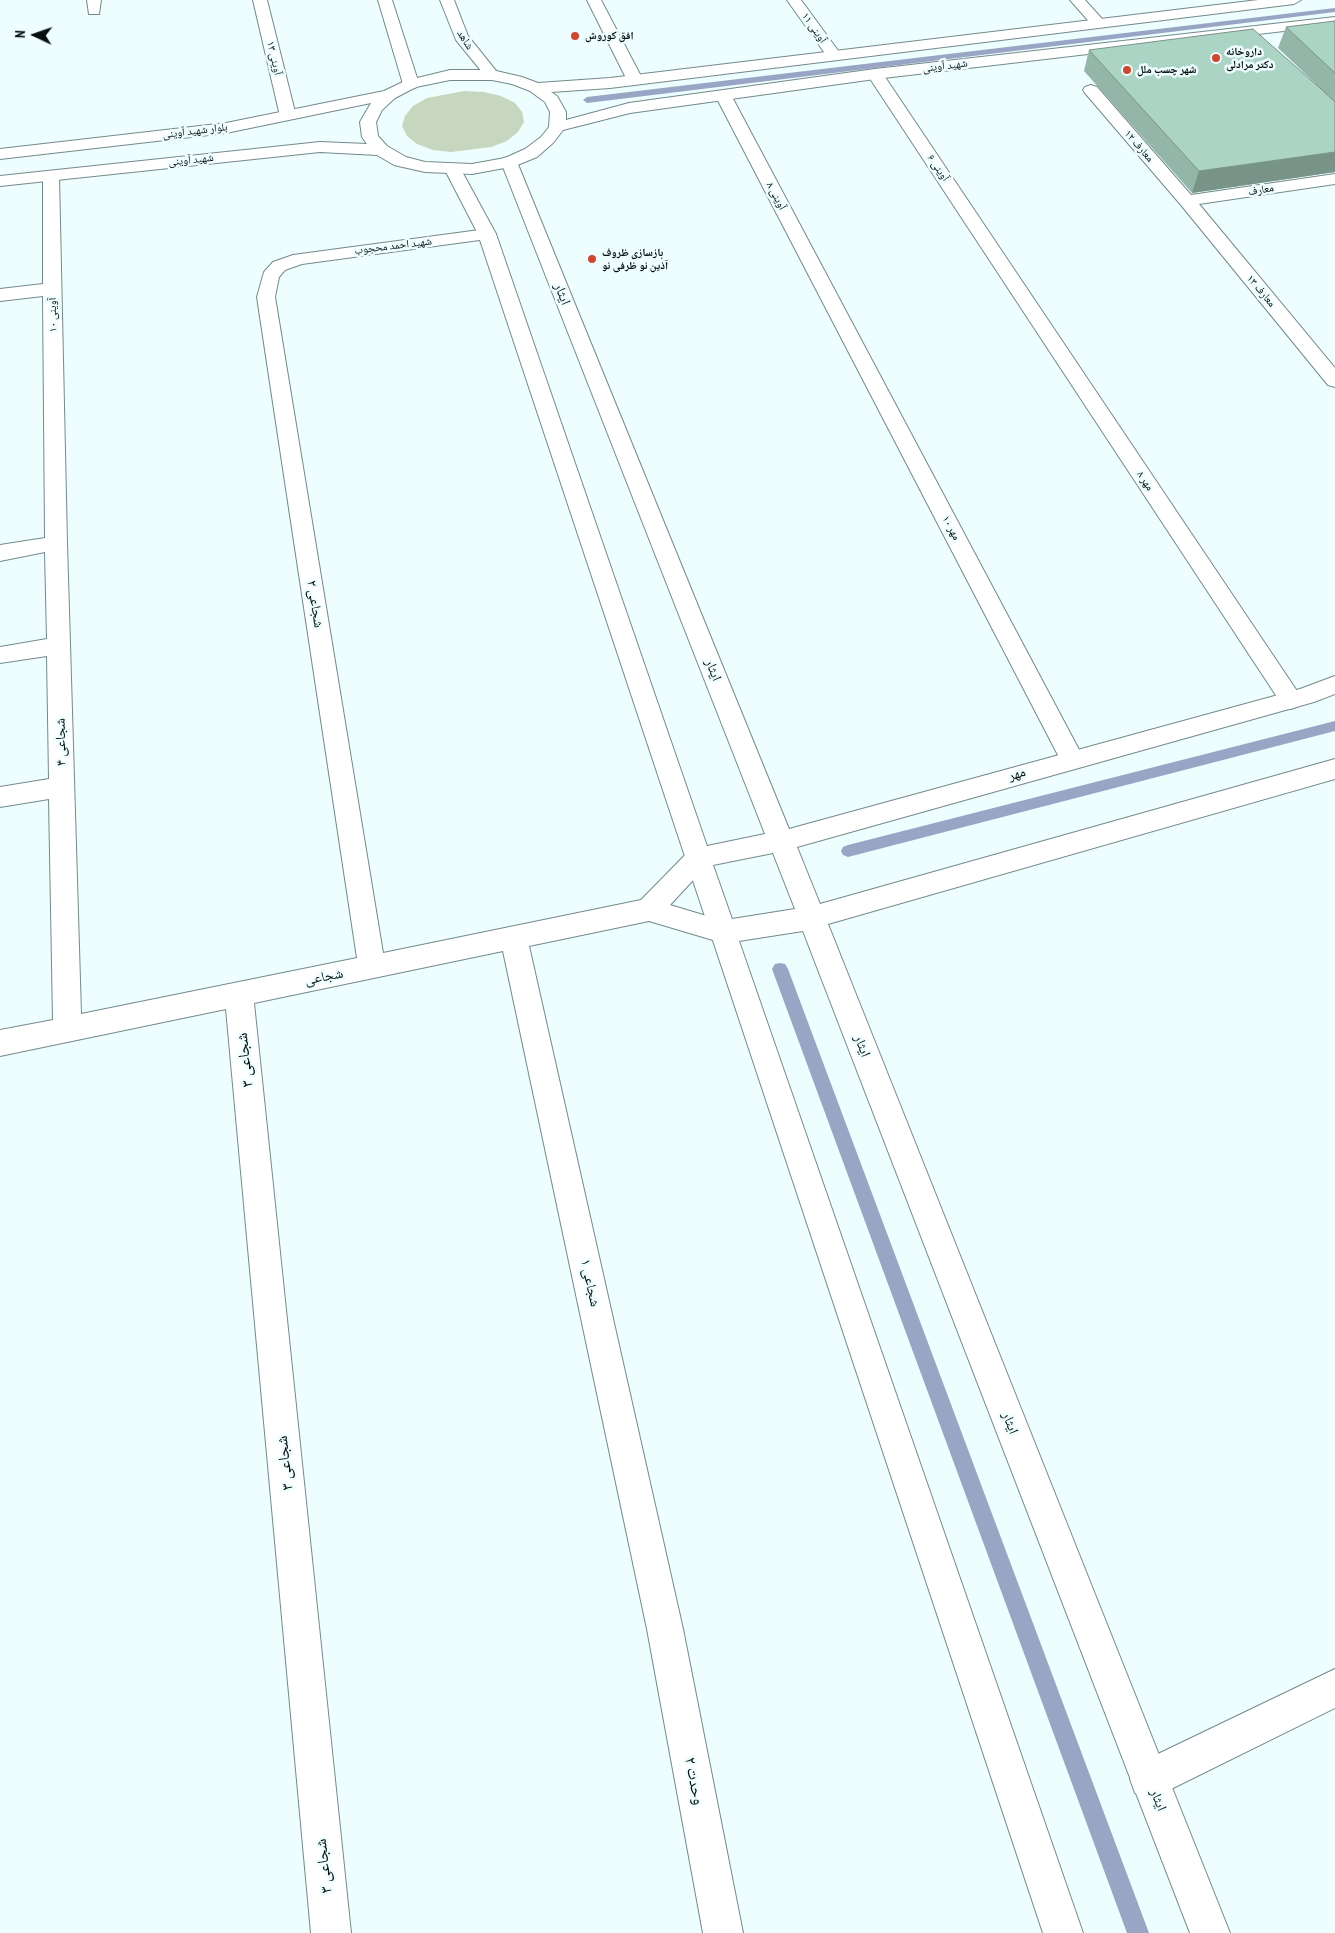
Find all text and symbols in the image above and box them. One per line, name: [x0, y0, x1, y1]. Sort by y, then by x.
north arrow: [10, 10, 60, 60]
street label: ۱۱ آوینی: [799, 10, 829, 46]
street label: شاهد: [454, 28, 476, 52]
place label: افق کوروش: [585, 29, 634, 43]
text: N: [11, 30, 29, 38]
marker: افق کوروش: [569, 30, 581, 42]
street label: آوینی ۱۳: [264, 40, 284, 76]
place label: داروخانه دکتر مرادلی: [1226, 45, 1274, 71]
marker: داروخانه دکتر مرادلی: [1210, 52, 1222, 64]
street label: شهید آوینی: [922, 57, 968, 75]
place label: شهر چسب ملل: [1137, 63, 1196, 77]
marker: شهر چسب ملل: [1121, 64, 1133, 76]
street label: بلوار شهید آوینی: [162, 120, 228, 142]
street label: معارف ۱۲: [1122, 127, 1156, 165]
street label: شهید آوینی: [168, 151, 214, 169]
street label: ۶ آوینی: [924, 152, 952, 184]
street label: ۸ آوینی: [763, 180, 789, 212]
street label: معارف: [1247, 181, 1275, 199]
street label: شهید احمد محجوب: [354, 235, 432, 257]
place label: بازسازی ظروف آذین نو ظرفی نو: [602, 246, 668, 272]
marker: بازسازی ظروف آذین نو ظرفی نو: [586, 253, 598, 265]
street label: معارف ۱۳: [1244, 272, 1278, 310]
street label: ایثار: [550, 281, 574, 307]
street label: ۱۰ آوینی: [46, 298, 60, 332]
street label: مهر ۸: [1134, 469, 1156, 493]
street label: مهر ۱۰: [939, 513, 963, 543]
street label: شجاعی ۲: [303, 579, 327, 629]
street label: ایثار: [701, 657, 725, 683]
street label: شجاعی ۴: [52, 718, 70, 766]
street label: مهر: [1006, 764, 1028, 784]
street label: شجاعی: [303, 965, 345, 989]
street label: شجاعی ۳: [233, 1032, 257, 1088]
street label: ایثار: [850, 1033, 874, 1059]
street label: شجاعی ۱: [577, 1258, 603, 1308]
street label: ایثار: [998, 1410, 1022, 1436]
street label: شجاعی ۳: [273, 1435, 297, 1491]
street label: وحدت ۲: [680, 1756, 708, 1806]
street label: ایثار: [1146, 1787, 1170, 1813]
street label: شجاعی ۳: [312, 1838, 336, 1894]

